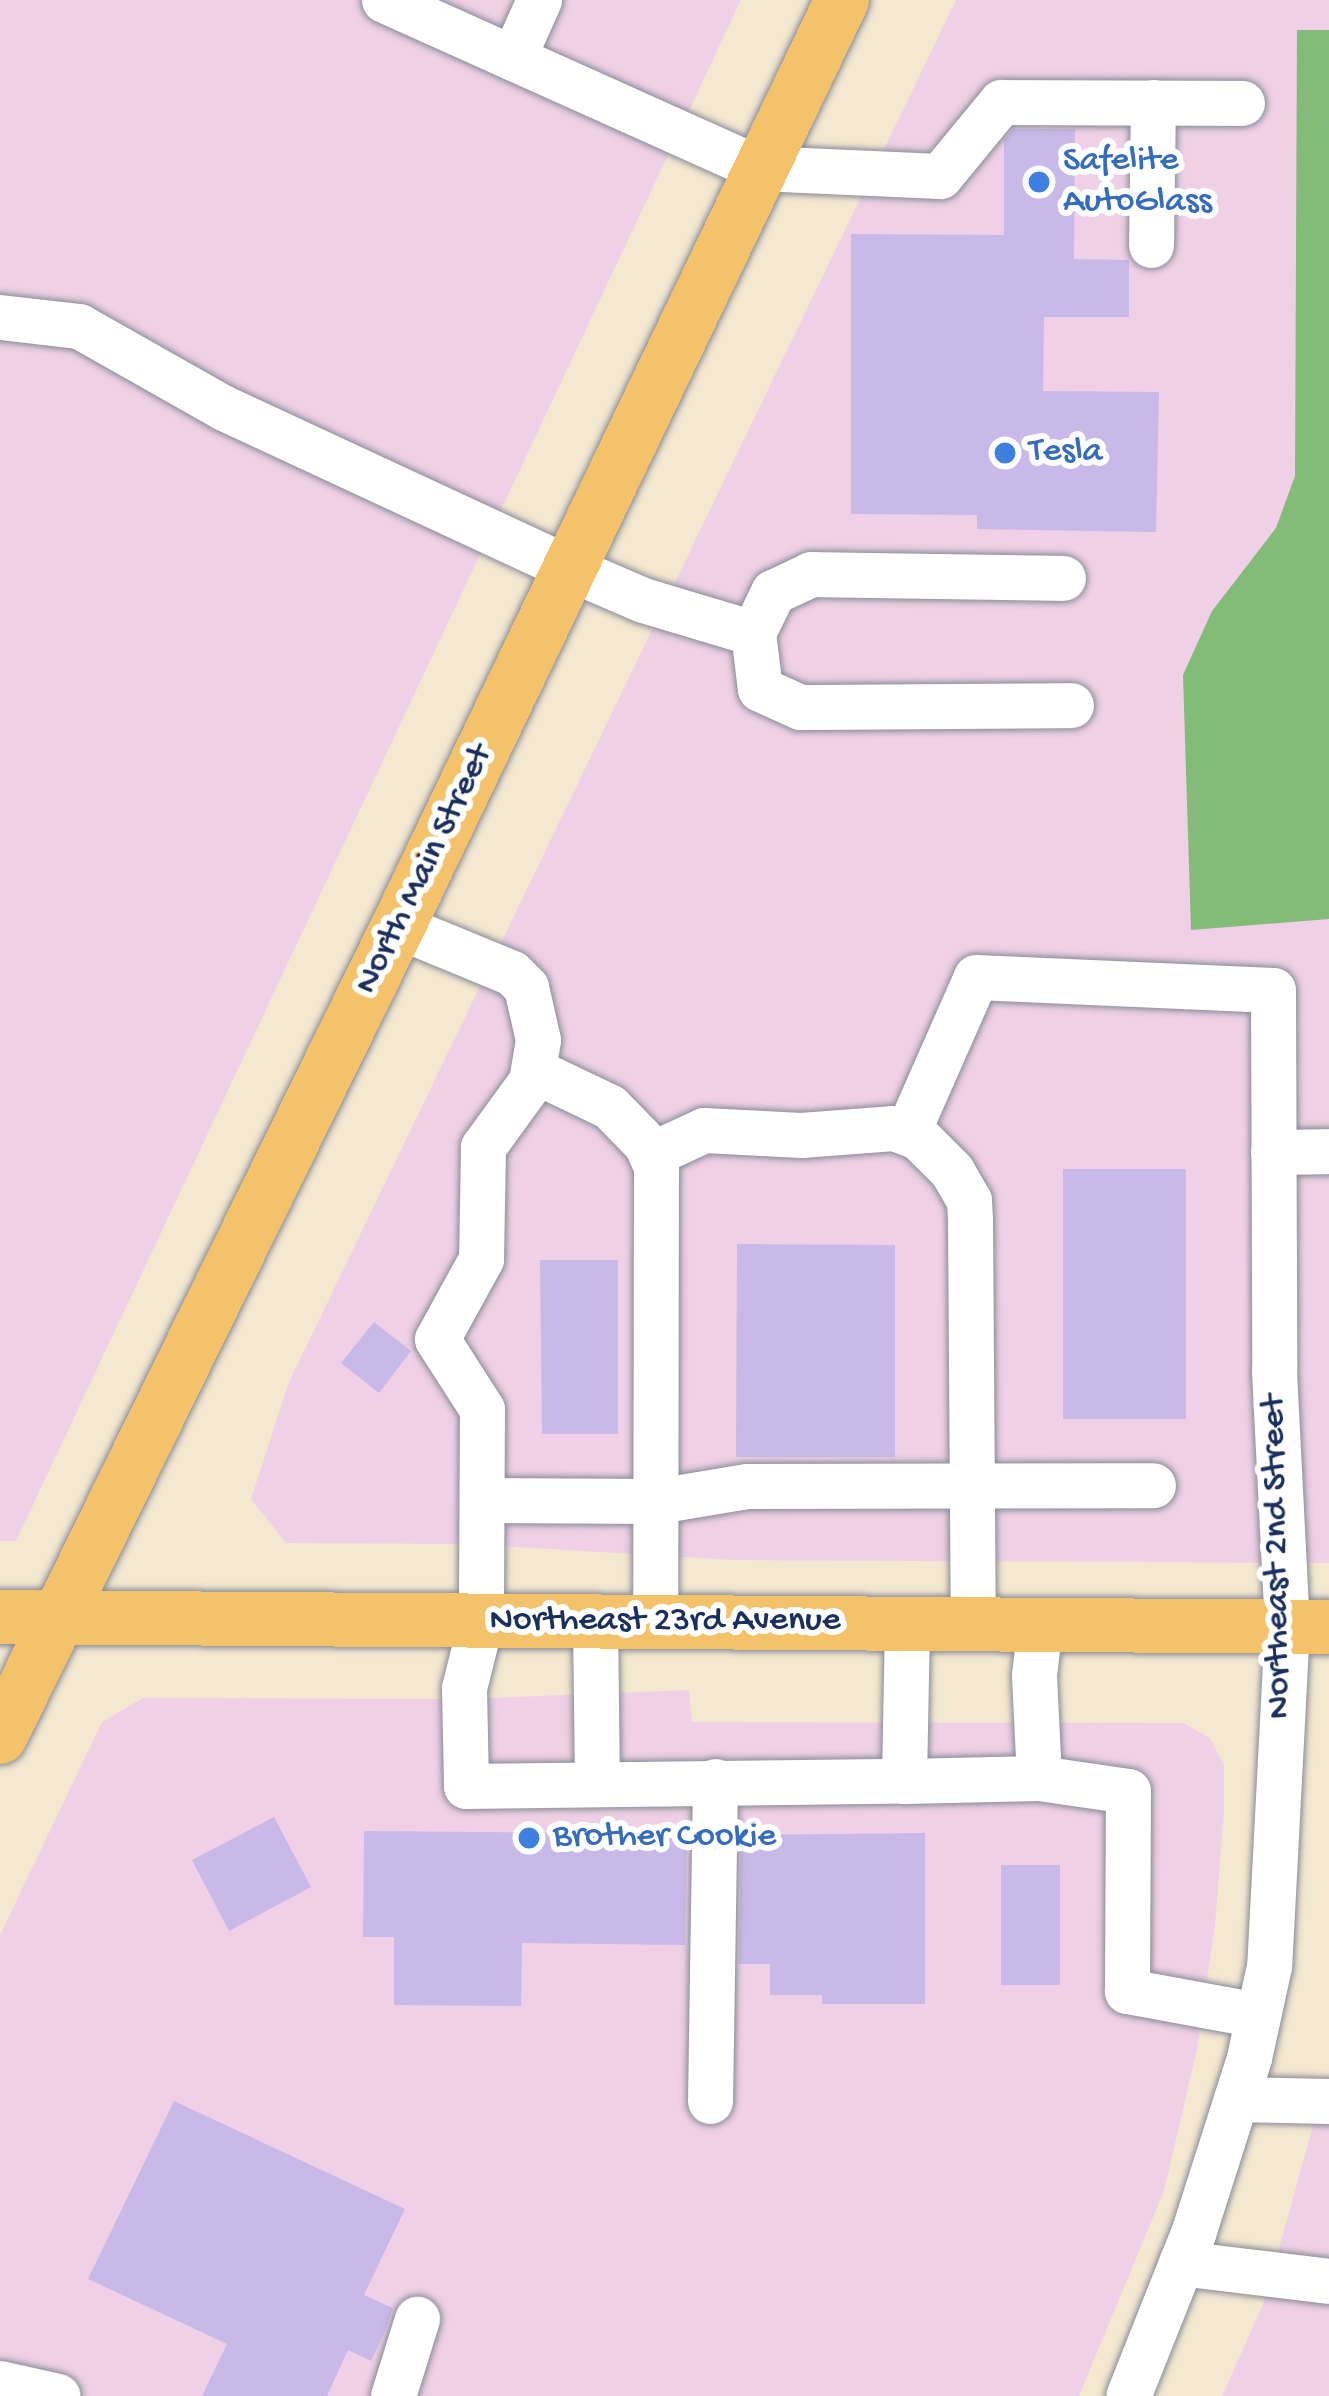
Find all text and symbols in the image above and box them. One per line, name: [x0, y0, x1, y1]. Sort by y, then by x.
place label: Safelite AutoGlass: [1063, 139, 1212, 224]
marker: Safelite AutoGlass: [1026, 169, 1052, 195]
place label: Tesla: [1029, 431, 1103, 475]
marker: Tesla: [992, 440, 1018, 466]
street label: North Main Street: [346, 738, 504, 1002]
street label: Northeast 2nd Street: [1254, 1394, 1302, 1720]
street label: Northeast 23rd Avenue: [490, 1600, 840, 1644]
place label: Brother Cookie: [553, 1816, 776, 1860]
marker: Brother Cookie: [516, 1825, 542, 1851]

